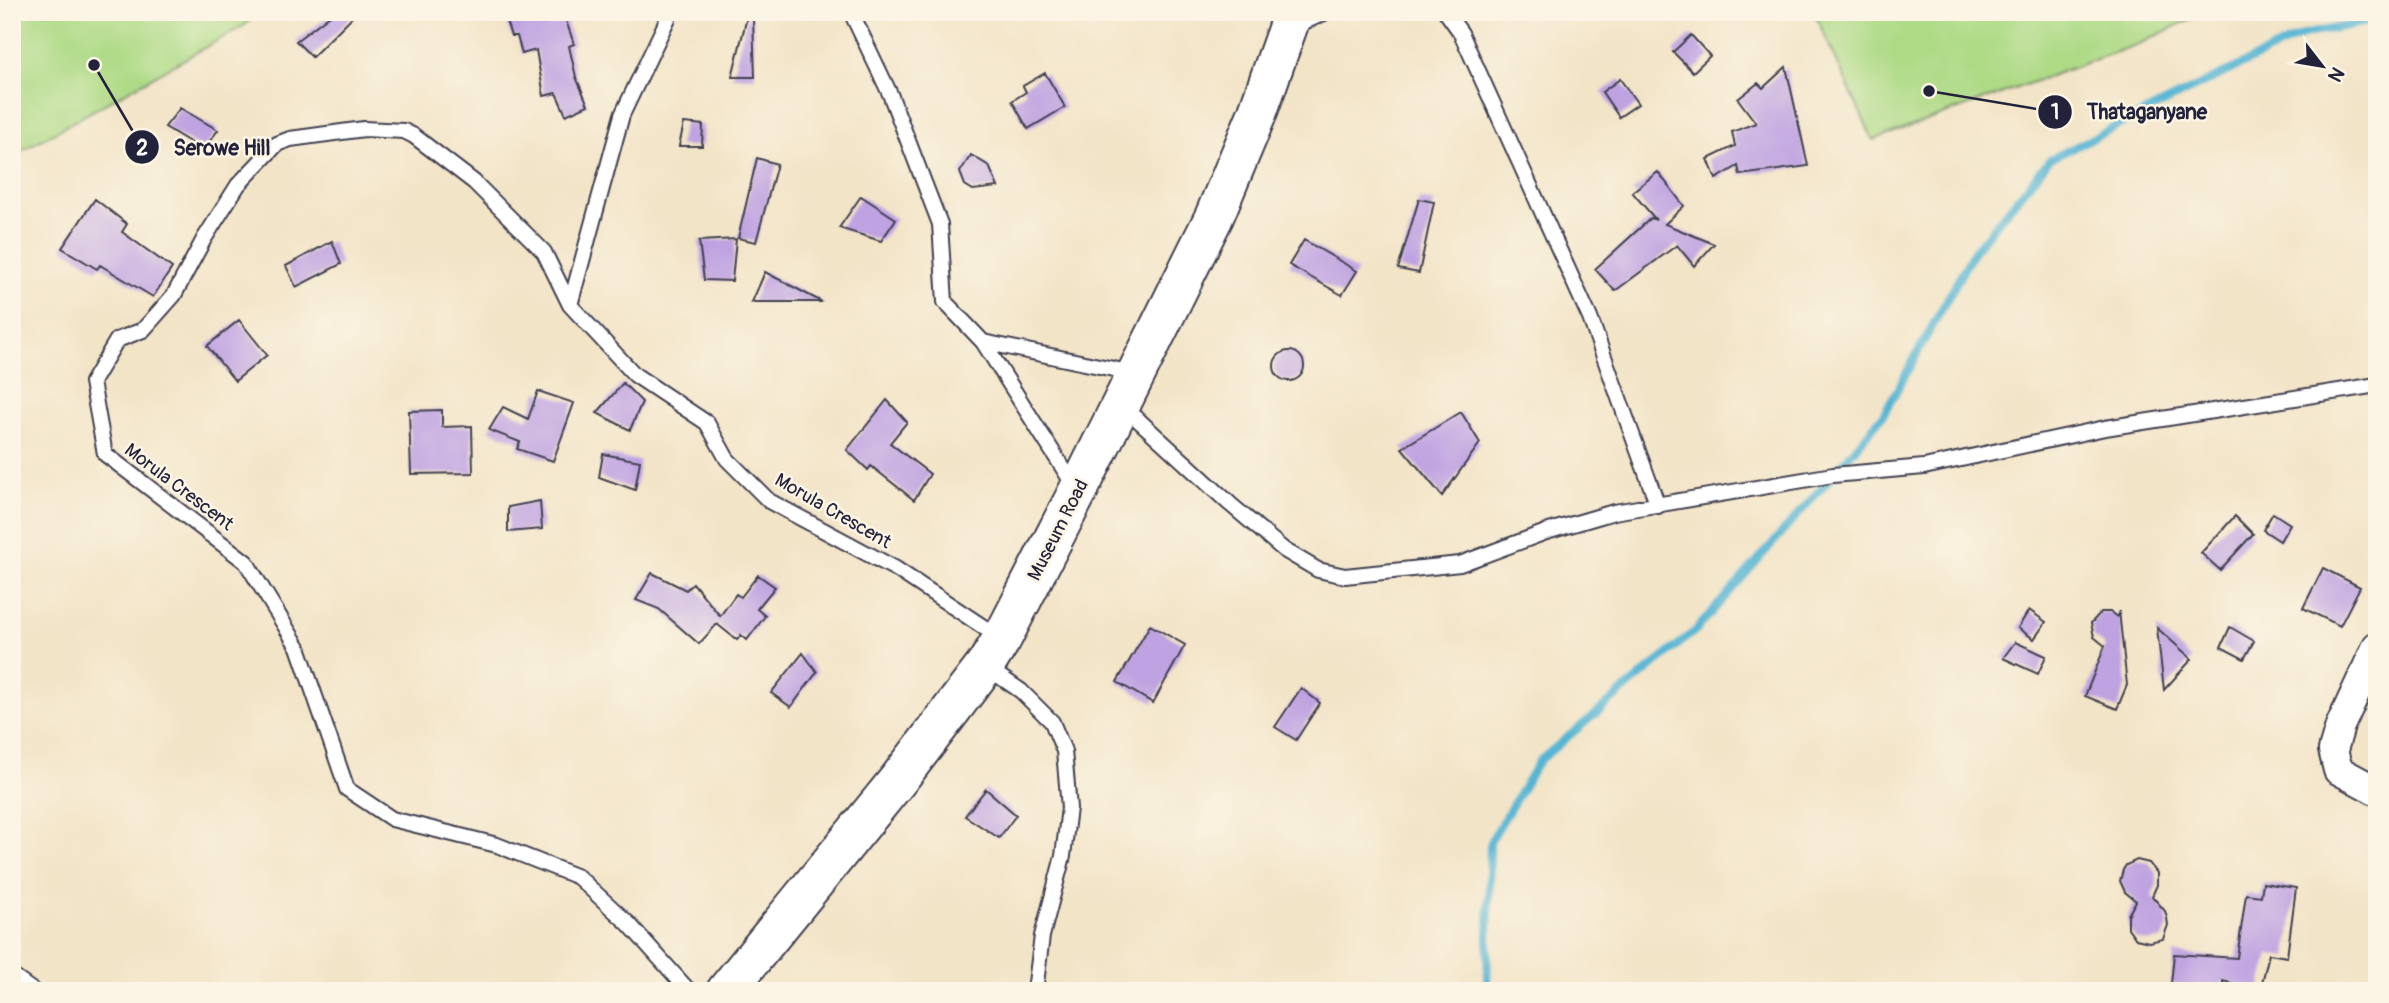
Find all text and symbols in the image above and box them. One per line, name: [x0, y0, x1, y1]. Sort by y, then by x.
north arrow: [2288, 32, 2358, 102]
text: N: [2322, 63, 2349, 86]
callout: Thataganyane: [2038, 91, 2221, 133]
text: 1: [2051, 99, 2059, 126]
text: Thataganyane: [2086, 99, 2208, 126]
callout: Serowe Hill: [124, 126, 284, 168]
text: 2: [136, 135, 148, 162]
text: Serowe Hill: [174, 135, 270, 162]
street label: Morula Crescent: [120, 438, 239, 536]
street label: Morula Crescent: [770, 468, 896, 554]
street label: Museum Road: [1022, 475, 1094, 585]

